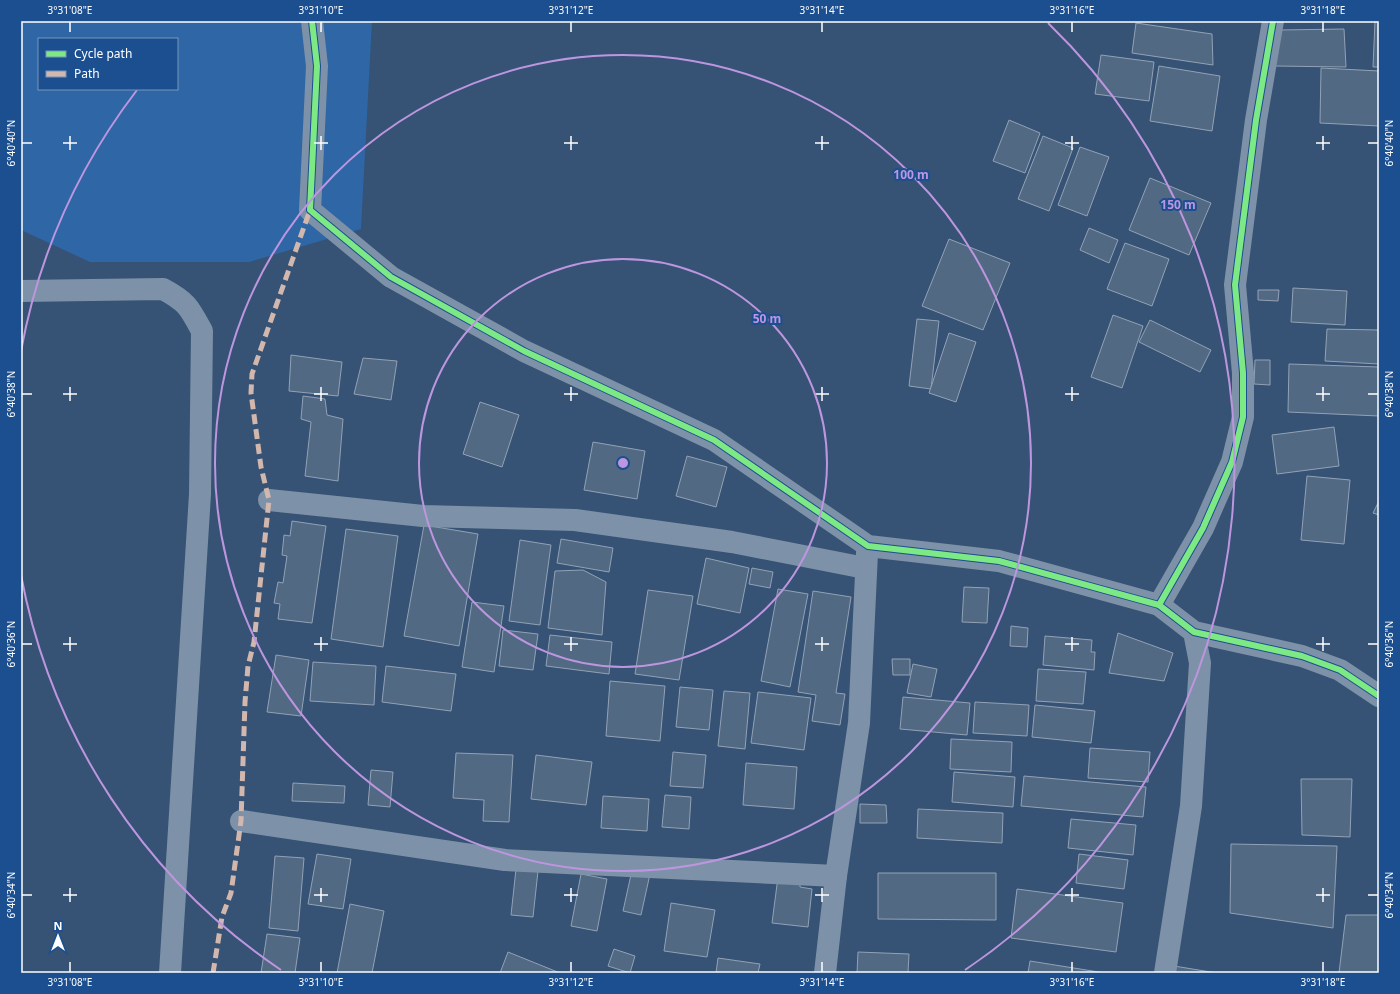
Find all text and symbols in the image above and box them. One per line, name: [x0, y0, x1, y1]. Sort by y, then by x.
text: 3°31'08"E: [48, 3, 92, 17]
text: 3°31'10"E: [299, 3, 343, 17]
text: 3°31'12"E: [549, 3, 593, 17]
text: 3°31'14"E: [800, 3, 844, 17]
text: 3°31'16"E: [1050, 3, 1094, 17]
text: 3°31'18"E: [1301, 3, 1345, 17]
legend: [38, 38, 178, 90]
text: Cycle path: [74, 45, 132, 62]
text: Path: [74, 65, 100, 82]
text: 6°40'40"N: [4, 120, 18, 166]
text: 6°40'40"N: [1382, 120, 1396, 166]
text: 100 m: [893, 166, 929, 183]
text: 150 m: [1160, 196, 1196, 213]
text: 50 m: [753, 310, 781, 327]
text: 6°40'38"N: [4, 371, 18, 417]
text: 6°40'38"N: [1382, 371, 1396, 417]
centre of rings: [616, 456, 630, 470]
text: 6°40'36"N: [4, 621, 18, 667]
text: 6°40'36"N: [1382, 621, 1396, 667]
text: 6°40'34"N: [4, 872, 18, 918]
text: 6°40'34"N: [1382, 872, 1396, 918]
north arrow: [38, 916, 78, 956]
text: N: [54, 918, 62, 933]
text: 3°31'08"E: [48, 975, 92, 989]
text: 3°31'10"E: [299, 975, 343, 989]
text: 3°31'12"E: [549, 975, 593, 989]
text: 3°31'14"E: [800, 975, 844, 989]
text: 3°31'16"E: [1050, 975, 1094, 989]
text: 3°31'18"E: [1301, 975, 1345, 989]

